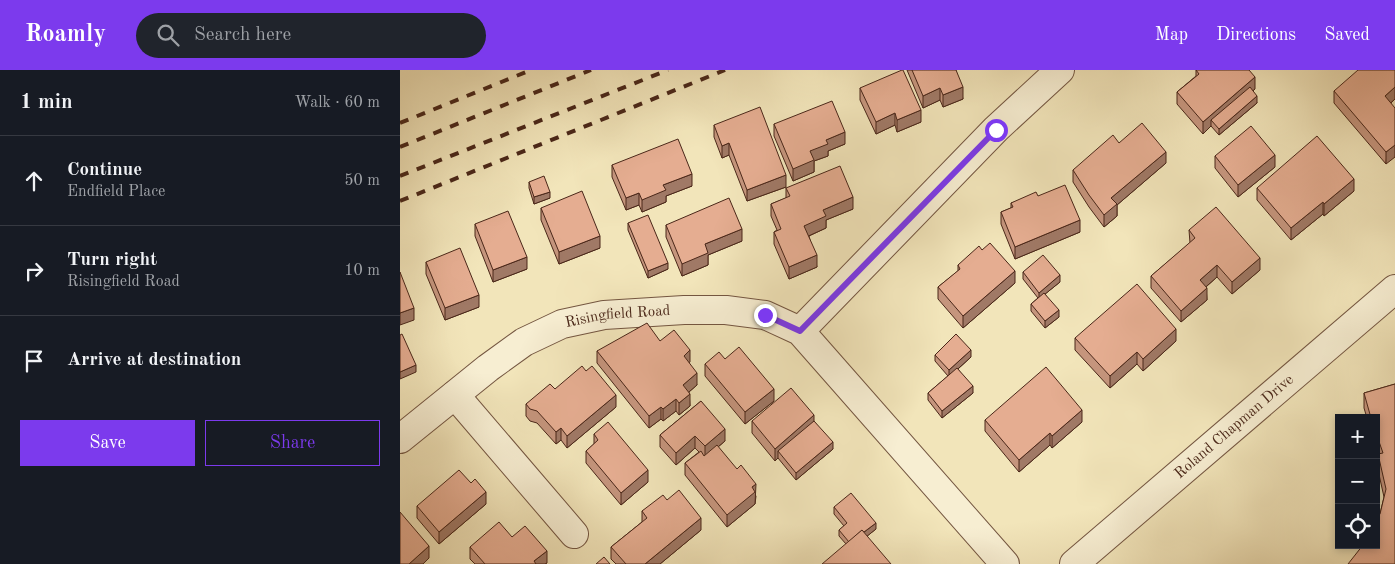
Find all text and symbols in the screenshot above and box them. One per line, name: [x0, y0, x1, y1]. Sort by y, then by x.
search box: [136, 13, 486, 58]
icon: search: [154, 21, 182, 49]
text: Roamly: [25, 23, 106, 47]
text: Search here: [194, 26, 291, 45]
text: Map: [1155, 26, 1188, 44]
text: Directions: [1216, 26, 1296, 44]
text: Saved: [1324, 26, 1370, 44]
text: 1 min: [20, 92, 73, 113]
text: Walk · 60 m: [294, 95, 380, 111]
route start: [985, 119, 1008, 142]
text: Continue: [67, 161, 142, 180]
icon: ahead: [20, 167, 48, 195]
text: 50 m: [344, 173, 380, 189]
text: Endfield Place: [67, 184, 165, 200]
text: Turn right: [67, 251, 157, 270]
icon: right: [20, 257, 48, 285]
text: 10 m: [344, 263, 380, 279]
text: Risingfield Road: [67, 274, 180, 290]
street label: Risingfield Road: [564, 303, 671, 331]
route end: [754, 304, 777, 327]
icon: arrive: [20, 347, 48, 375]
text: Arrive at destination: [67, 351, 241, 370]
street label: Roland Chapman Drive: [1172, 372, 1297, 482]
map controls: [1335, 414, 1380, 549]
button: +: [1335, 414, 1380, 459]
button: Save: [20, 420, 195, 466]
button: Share: [205, 420, 380, 466]
button: −: [1335, 459, 1380, 504]
button: locate: [1335, 504, 1380, 549]

